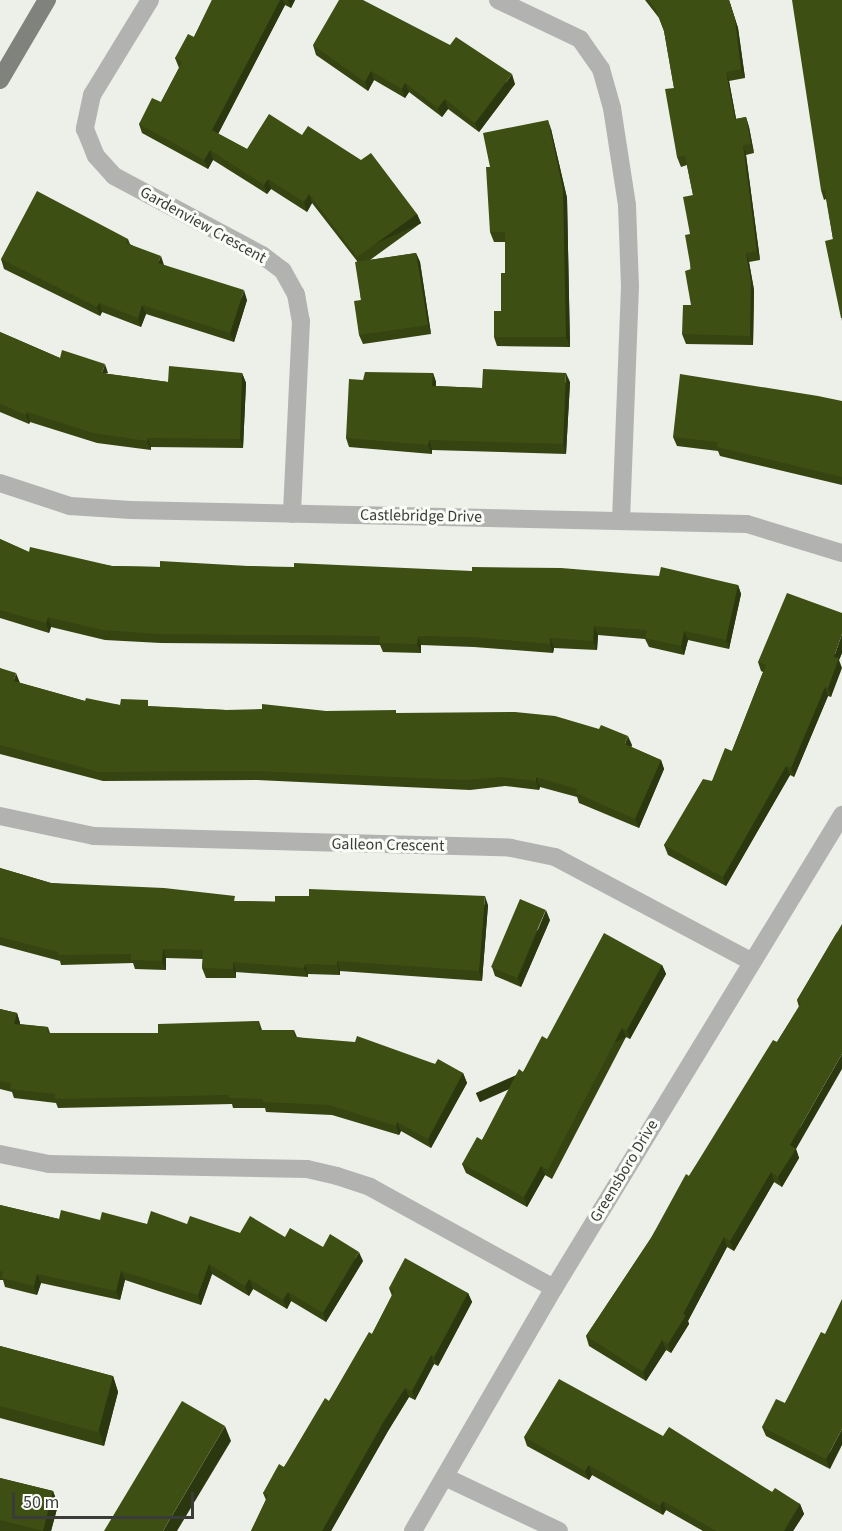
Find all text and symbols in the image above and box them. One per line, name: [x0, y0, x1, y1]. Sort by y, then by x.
street label: Gardenview Crescent: [137, 182, 269, 268]
street label: Castlebridge Drive: [360, 505, 482, 527]
street label: Galleon Crescent: [331, 834, 445, 856]
street label: Greensboro Drive: [586, 1116, 662, 1226]
scale bar: [15, 1480, 196, 1518]
text: 50 m: [23, 1490, 59, 1515]

